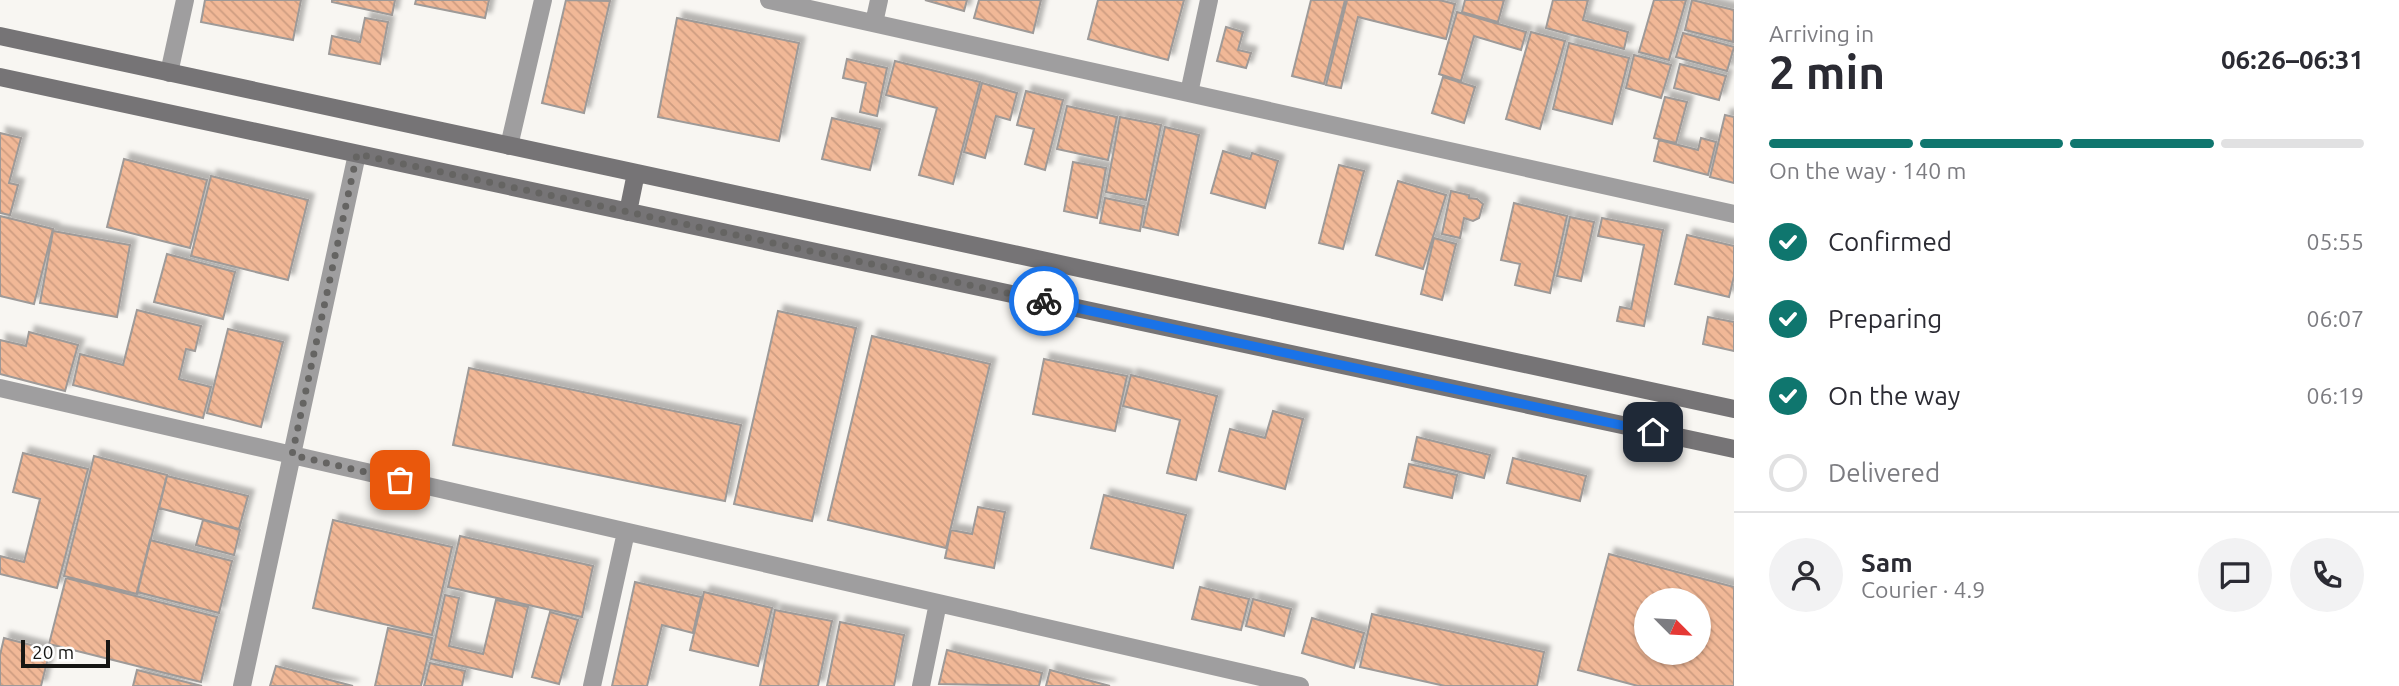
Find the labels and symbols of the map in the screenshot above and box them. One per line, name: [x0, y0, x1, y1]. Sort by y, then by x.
courier: [1009, 266, 1079, 336]
pin: [1623, 402, 1683, 462]
pin: [370, 450, 430, 510]
north arrow: [1634, 588, 1712, 665]
scale bar: [21, 637, 110, 669]

